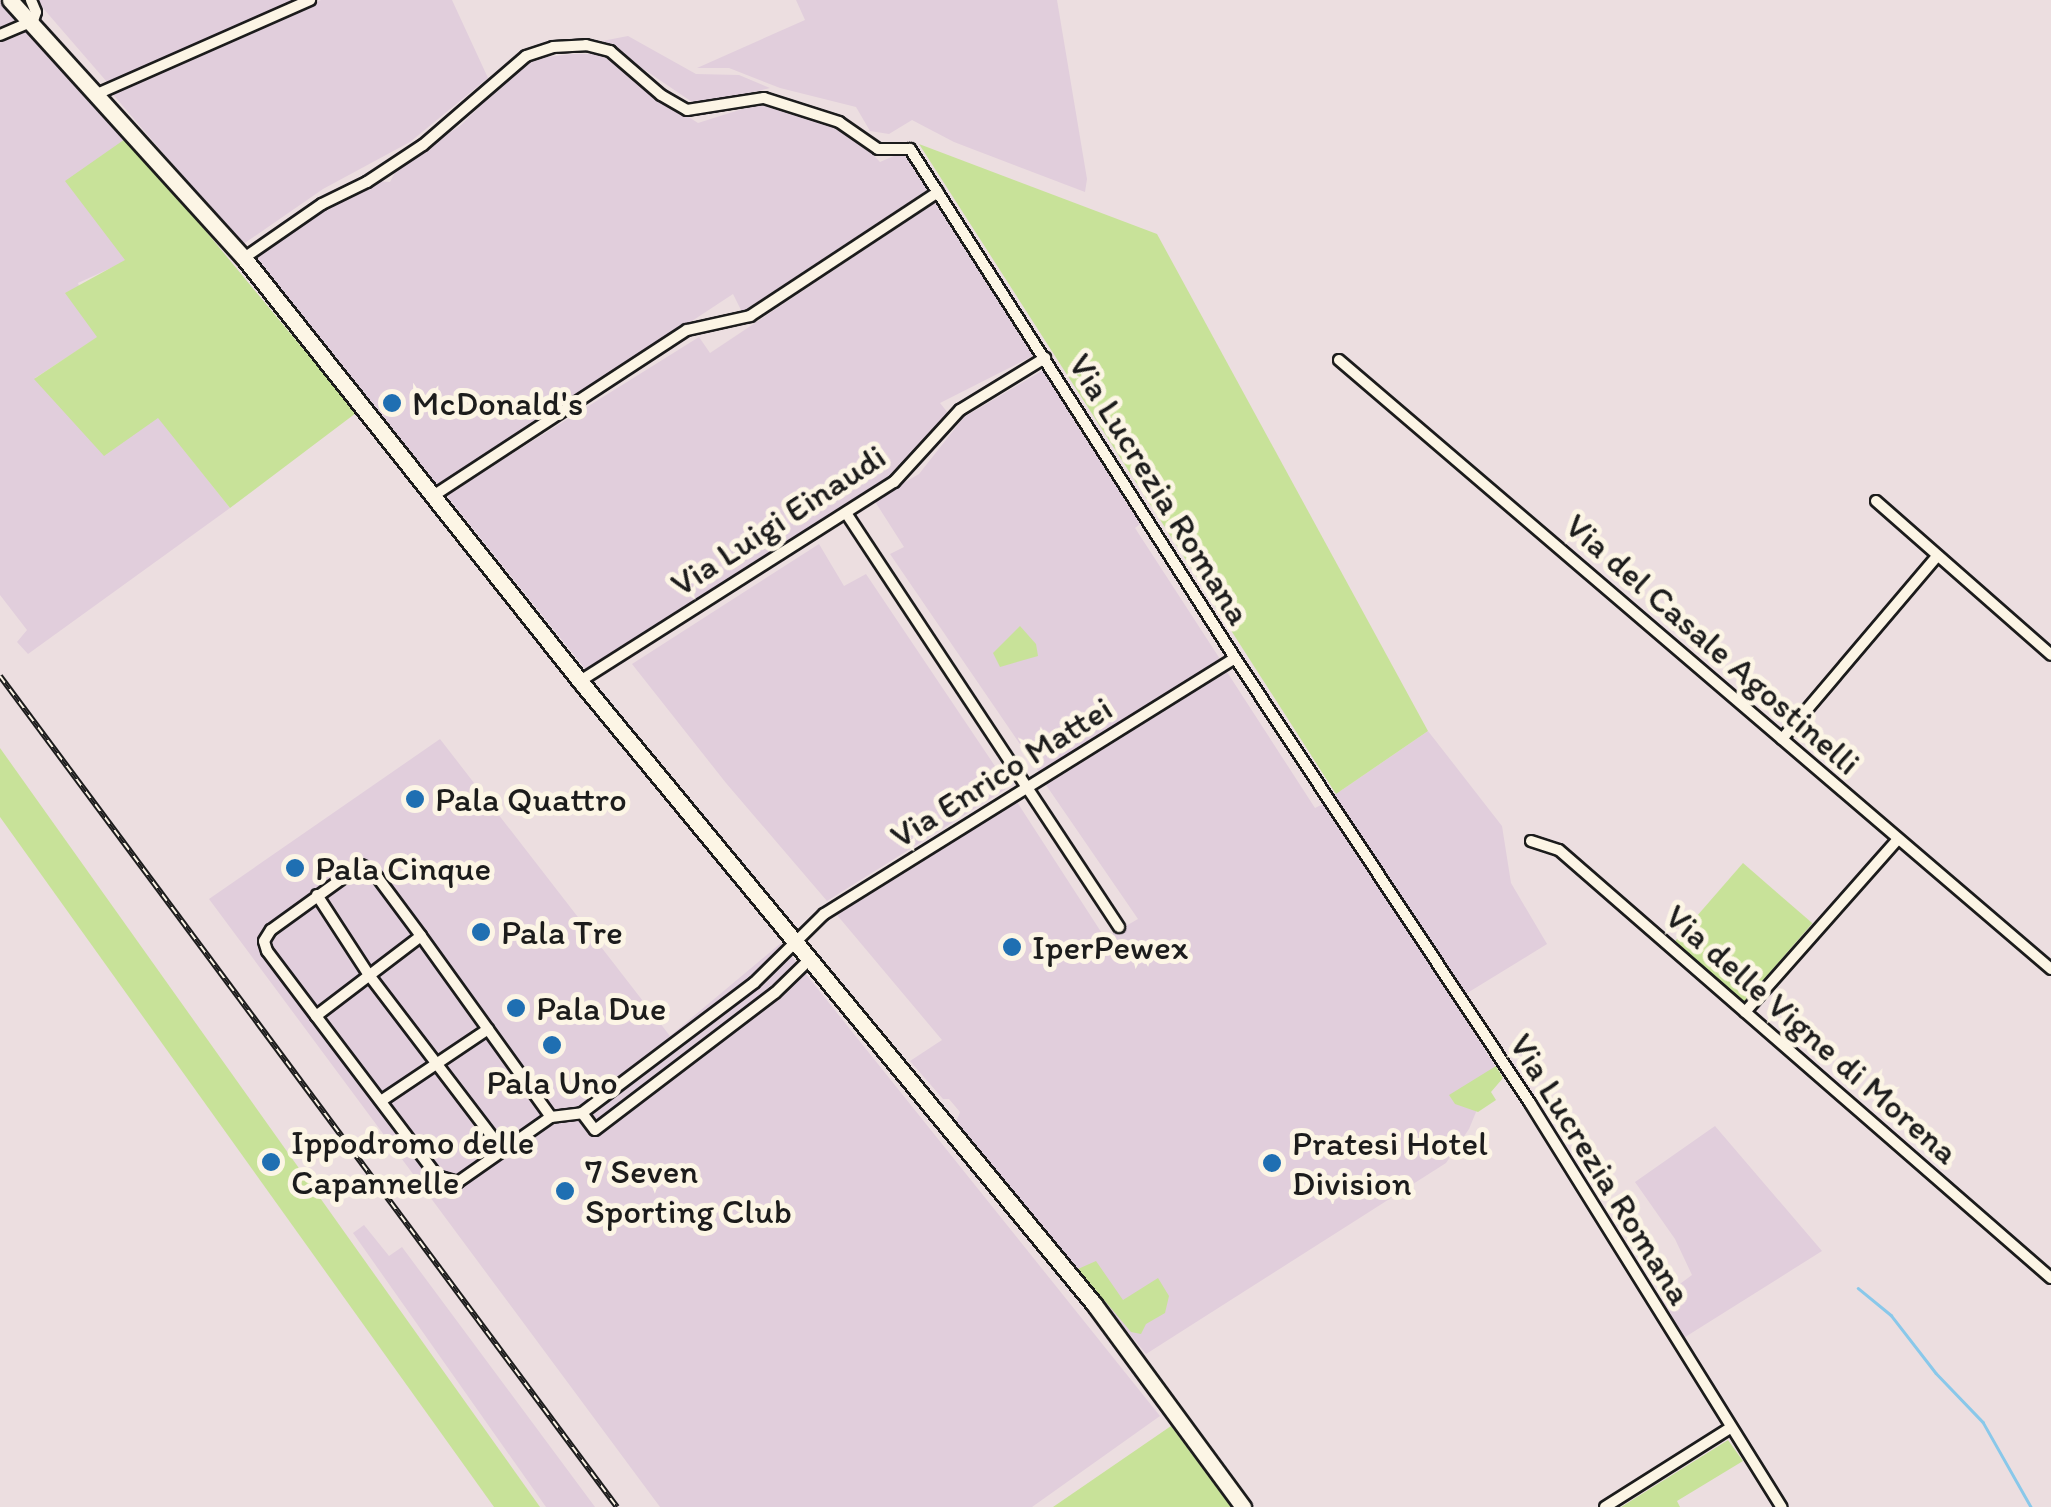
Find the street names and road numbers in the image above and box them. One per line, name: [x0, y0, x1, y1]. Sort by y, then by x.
street label: Via Lucrezia Romana: [1060, 346, 1260, 632]
street label: Via Luigi Einaudi: [663, 435, 893, 605]
street label: Via del Casale Agostinelli: [1557, 504, 1869, 784]
street label: Via Enrico Mattei: [882, 687, 1120, 857]
street label: Via delle Vigne di Morena: [1657, 895, 1967, 1173]
street label: Via Lucrezia Romana: [1501, 1026, 1701, 1312]

